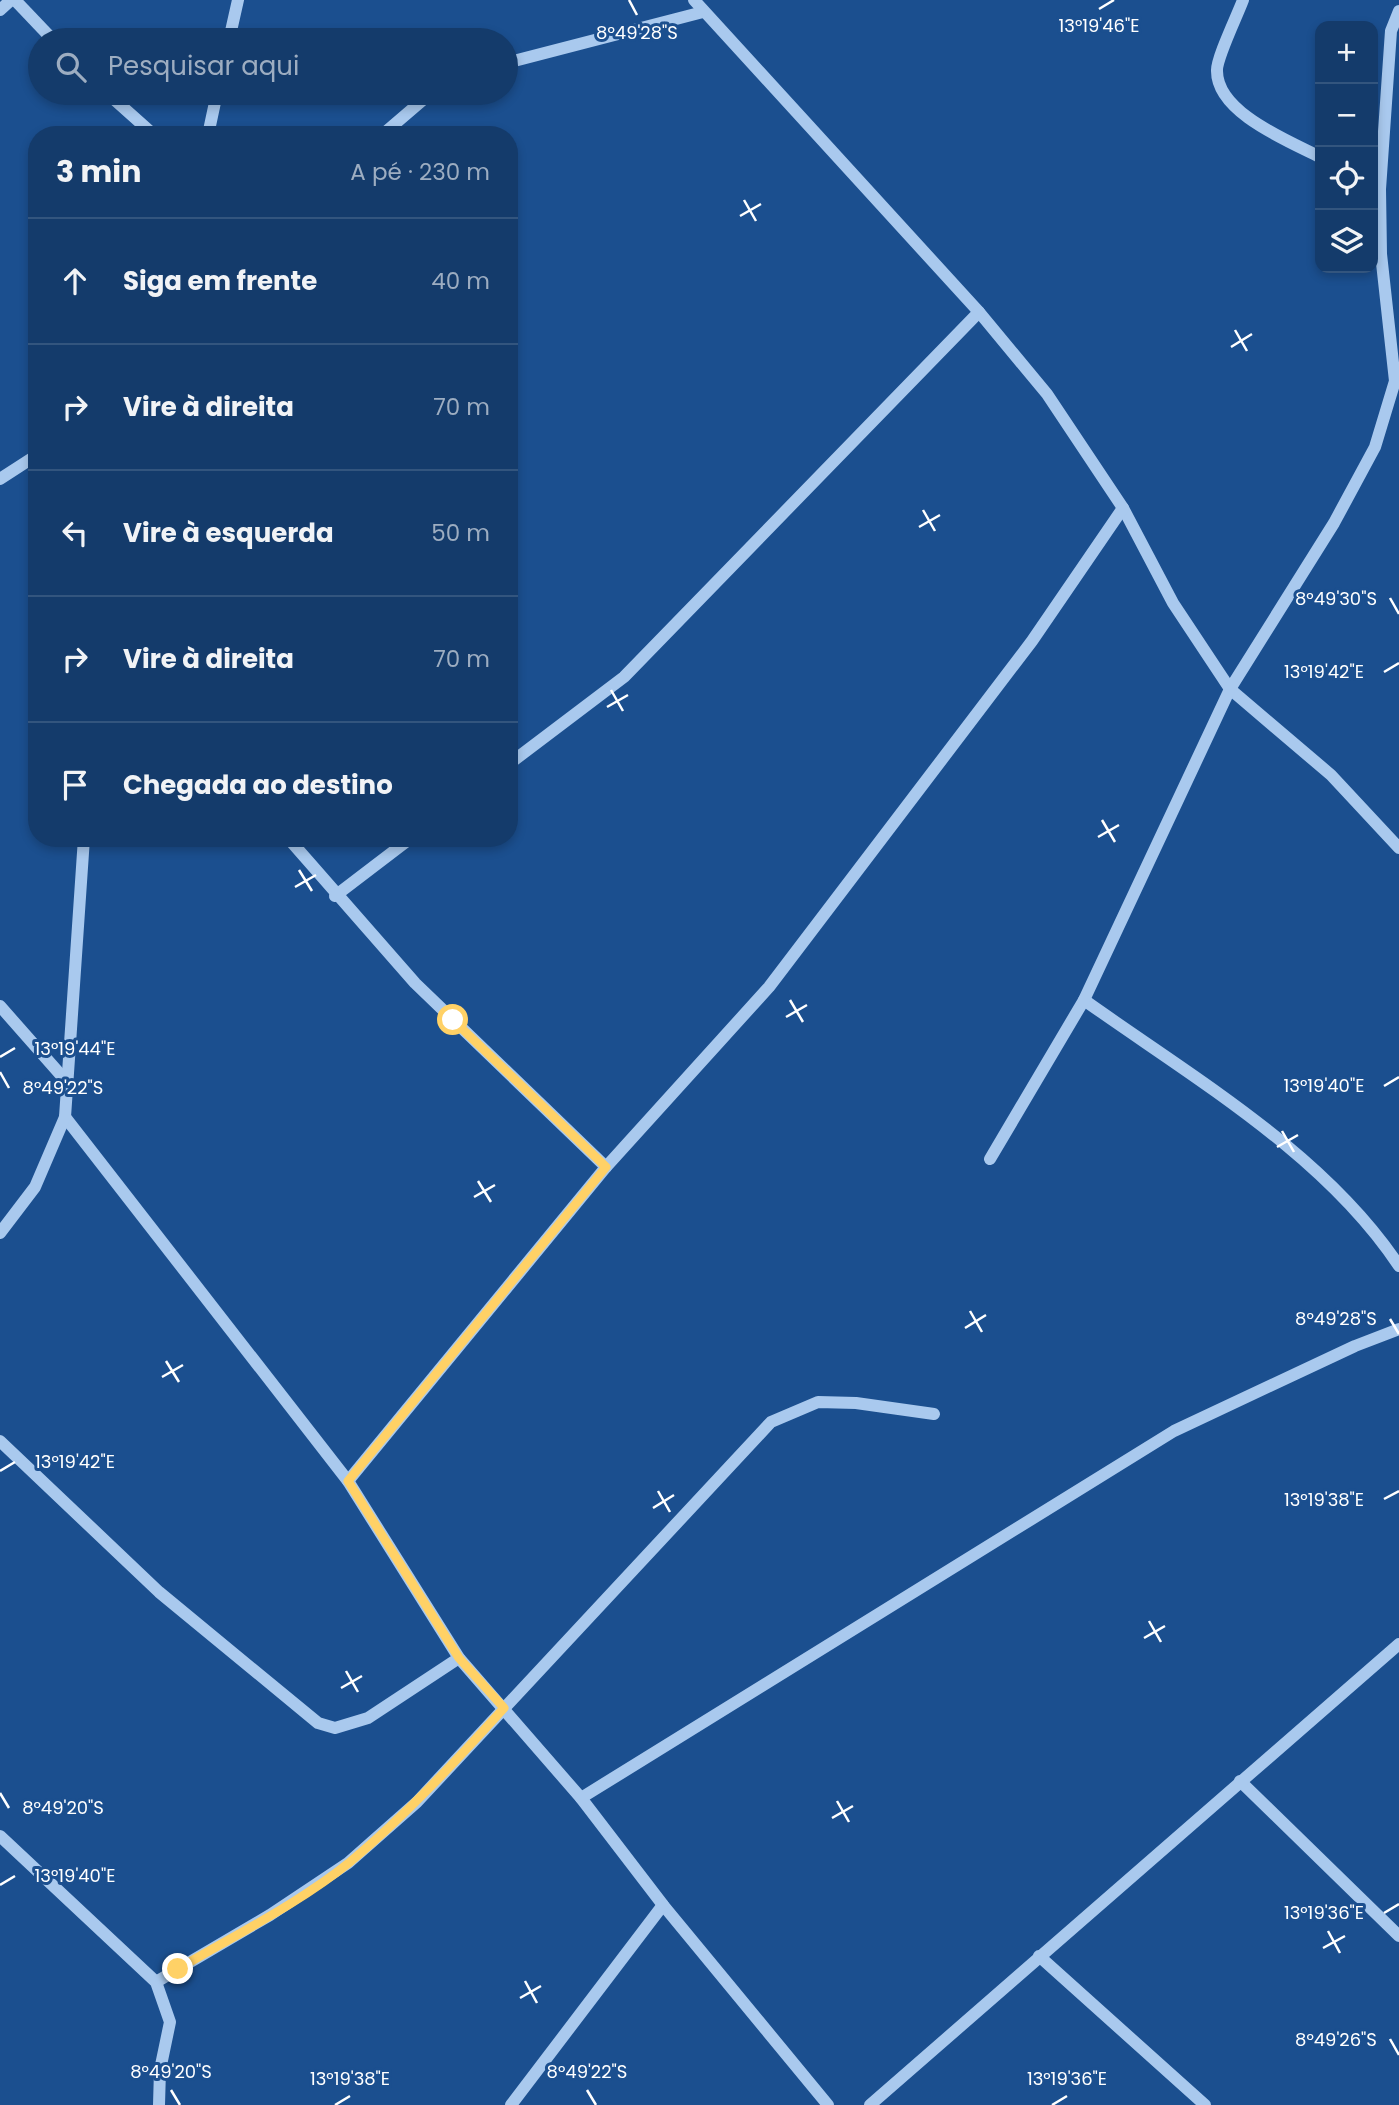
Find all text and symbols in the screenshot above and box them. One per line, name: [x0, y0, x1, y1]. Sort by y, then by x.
text: 13°19'46"E: [1059, 13, 1139, 38]
text: 8°49'28"S: [596, 20, 678, 45]
map controls: [1315, 21, 1378, 273]
button: +: [1315, 21, 1378, 84]
search box: [28, 28, 518, 105]
icon: search: [52, 48, 90, 86]
text: Pesquisar aqui: [108, 48, 299, 84]
button: −: [1315, 84, 1378, 147]
button: locate: [1315, 147, 1378, 210]
text: 3 min: [56, 150, 141, 193]
text: A pé · 230 m: [350, 156, 490, 188]
button: layers: [1315, 210, 1378, 273]
icon: ahead: [56, 262, 94, 300]
text: Siga em frente: [123, 263, 317, 299]
text: 40 m: [431, 265, 490, 297]
icon: right: [56, 388, 94, 426]
text: Vire à direita: [123, 389, 294, 425]
text: 70 m: [433, 391, 490, 423]
icon: left: [56, 514, 94, 552]
text: Vire à esquerda: [123, 515, 334, 551]
text: 50 m: [431, 517, 490, 549]
text: 8°49'30"S: [1295, 586, 1377, 611]
icon: right: [56, 640, 94, 678]
text: Vire à direita: [123, 641, 294, 677]
text: 70 m: [433, 643, 490, 675]
text: 13°19'42"E: [1284, 659, 1364, 684]
icon: arrive: [56, 766, 94, 804]
text: Chegada ao destino: [123, 767, 393, 803]
route start: [437, 1004, 468, 1035]
text: 13°19'44"E: [35, 1036, 115, 1061]
text: 13°19'40"E: [1284, 1073, 1364, 1098]
text: 8°49'22"S: [23, 1075, 103, 1100]
text: 8°49'28"S: [1295, 1306, 1377, 1331]
text: 13°19'42"E: [35, 1449, 115, 1474]
text: 13°19'38"E: [1284, 1487, 1364, 1512]
text: 8°49'20"S: [22, 1795, 104, 1820]
text: 13°19'40"E: [35, 1863, 115, 1888]
text: 13°19'36"E: [1284, 1900, 1364, 1925]
route end: [162, 1953, 193, 1984]
text: 8°49'26"S: [1295, 2027, 1377, 2052]
text: 8°49'20"S: [130, 2059, 212, 2084]
text: 8°49'22"S: [547, 2059, 627, 2084]
text: 13°19'38"E: [310, 2066, 390, 2091]
text: 13°19'36"E: [1027, 2066, 1107, 2091]

